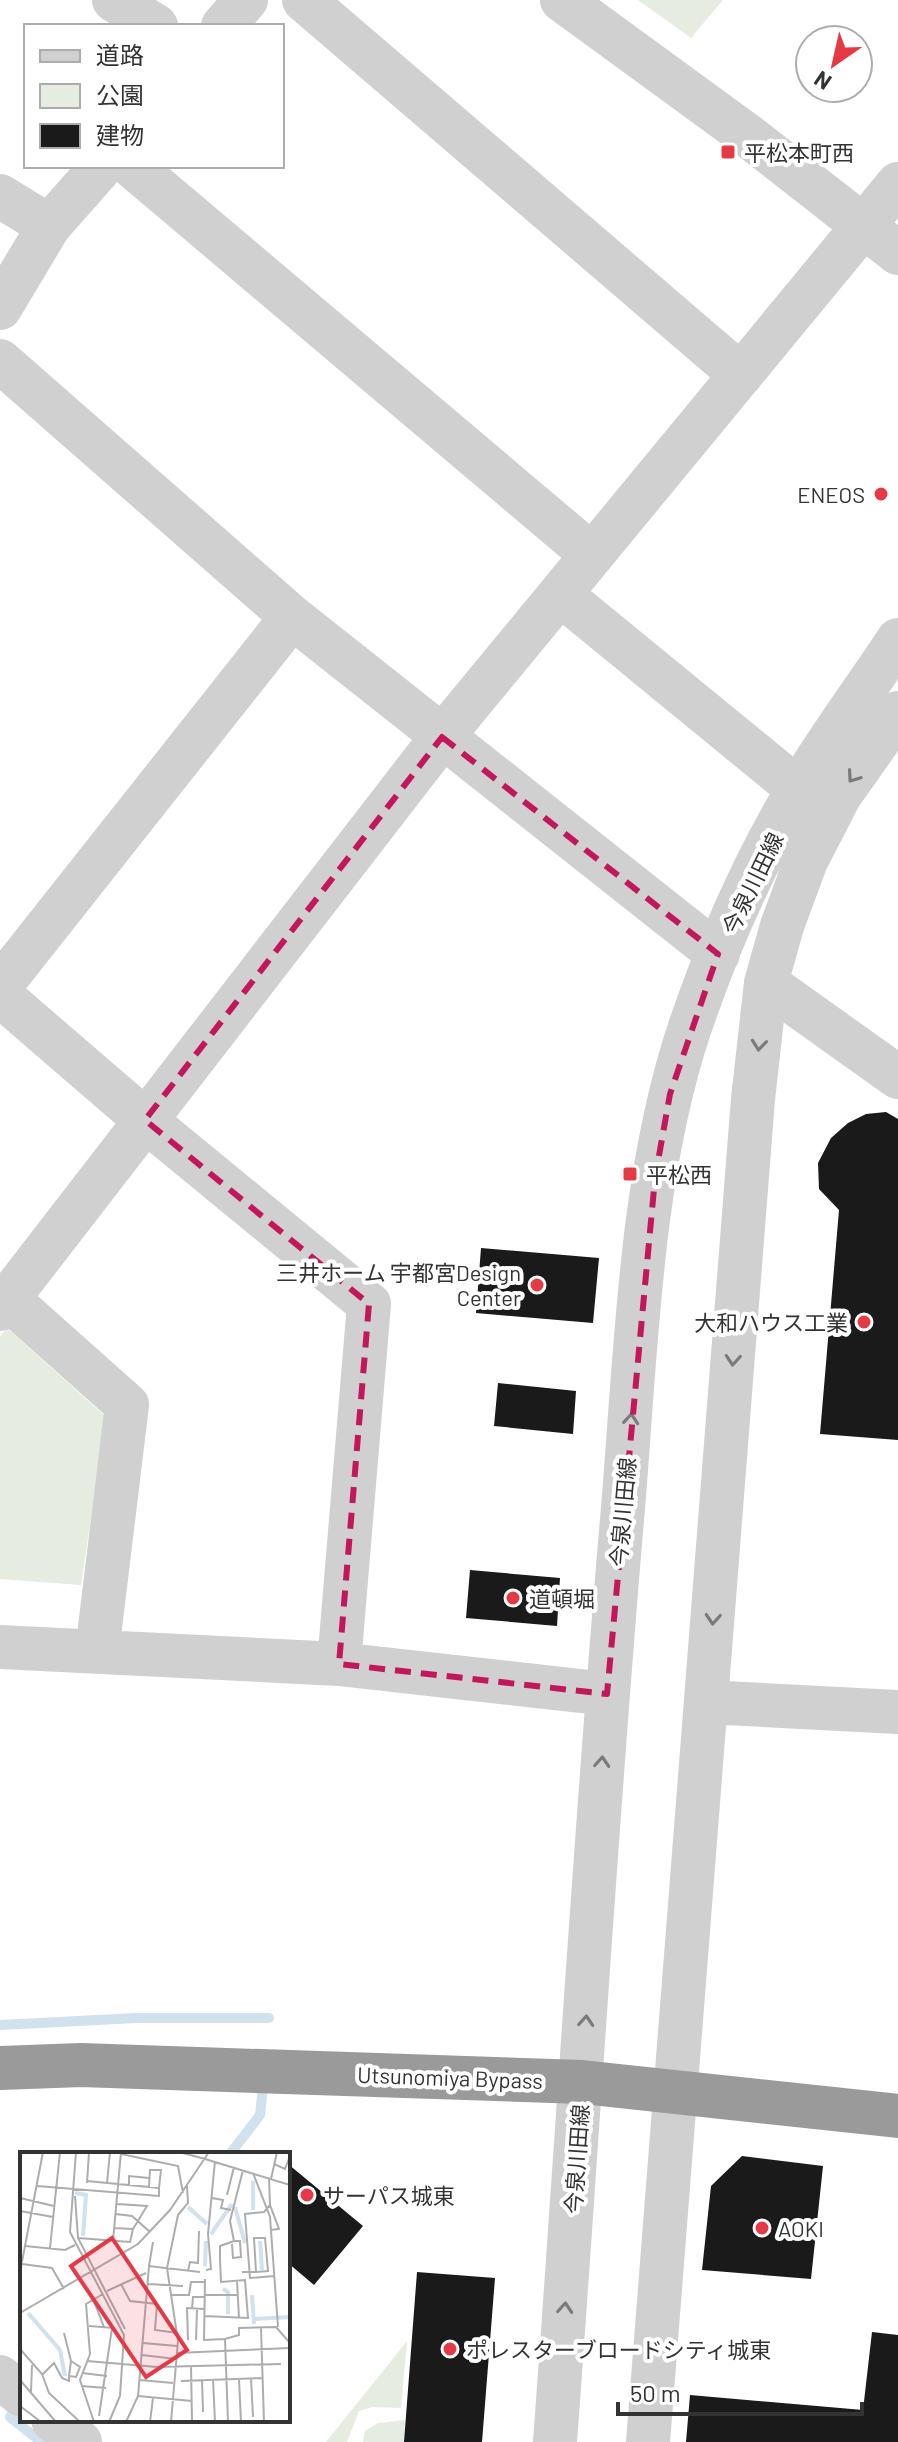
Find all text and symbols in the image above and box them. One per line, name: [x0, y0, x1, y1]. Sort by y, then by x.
legend: [24, 24, 284, 168]
north arrow: [794, 24, 874, 104]
text: 道路: [96, 40, 144, 69]
text: N: [809, 67, 836, 96]
text: 公園: [96, 80, 144, 109]
text: 建物: [96, 120, 144, 149]
place label: 平松本町西: [744, 139, 854, 165]
marker: 平松本町西: [719, 143, 737, 161]
place label: ENEOS: [797, 481, 865, 507]
marker: ENEOS: [872, 485, 890, 503]
one-way arrow: [848, 768, 863, 782]
street label: 今泉川田線: [716, 828, 788, 938]
one-way arrow: [751, 1039, 768, 1052]
place label: 平松西: [646, 1161, 712, 1187]
marker: 平松西: [621, 1165, 639, 1183]
place label: 三井ホーム 宇都宮Design Center: [276, 1259, 521, 1310]
marker: 三井ホーム 宇都宮Design Center: [528, 1276, 546, 1294]
place label: 大和ハウス工業: [694, 1309, 848, 1335]
marker: 大和ハウス工業: [855, 1313, 873, 1331]
one-way arrow: [725, 1354, 742, 1367]
one-way arrow: [622, 1412, 639, 1425]
street label: 今泉川田線: [604, 1456, 640, 1568]
place label: 道頓堀: [529, 1585, 595, 1611]
marker: 道頓堀: [504, 1589, 522, 1607]
one-way arrow: [704, 1613, 721, 1626]
one-way arrow: [593, 1755, 610, 1768]
one-way arrow: [577, 2014, 594, 2027]
street label: Utsunomiya Bypass: [357, 2061, 543, 2093]
street label: 今泉川田線: [559, 2103, 593, 2215]
inset map: [20, 2152, 290, 2422]
place label: サーパス城東: [323, 2182, 455, 2208]
marker: サーパス城東: [298, 2186, 316, 2204]
place label: AOKI: [778, 2215, 824, 2241]
marker: AOKI: [753, 2219, 771, 2237]
one-way arrow: [556, 2301, 573, 2314]
place label: ポレスターブロードシティ城東: [466, 2336, 771, 2362]
marker: ポレスターブロードシティ城東: [441, 2340, 459, 2358]
scale bar: [618, 2366, 862, 2416]
text: 50 m: [630, 2378, 681, 2407]

